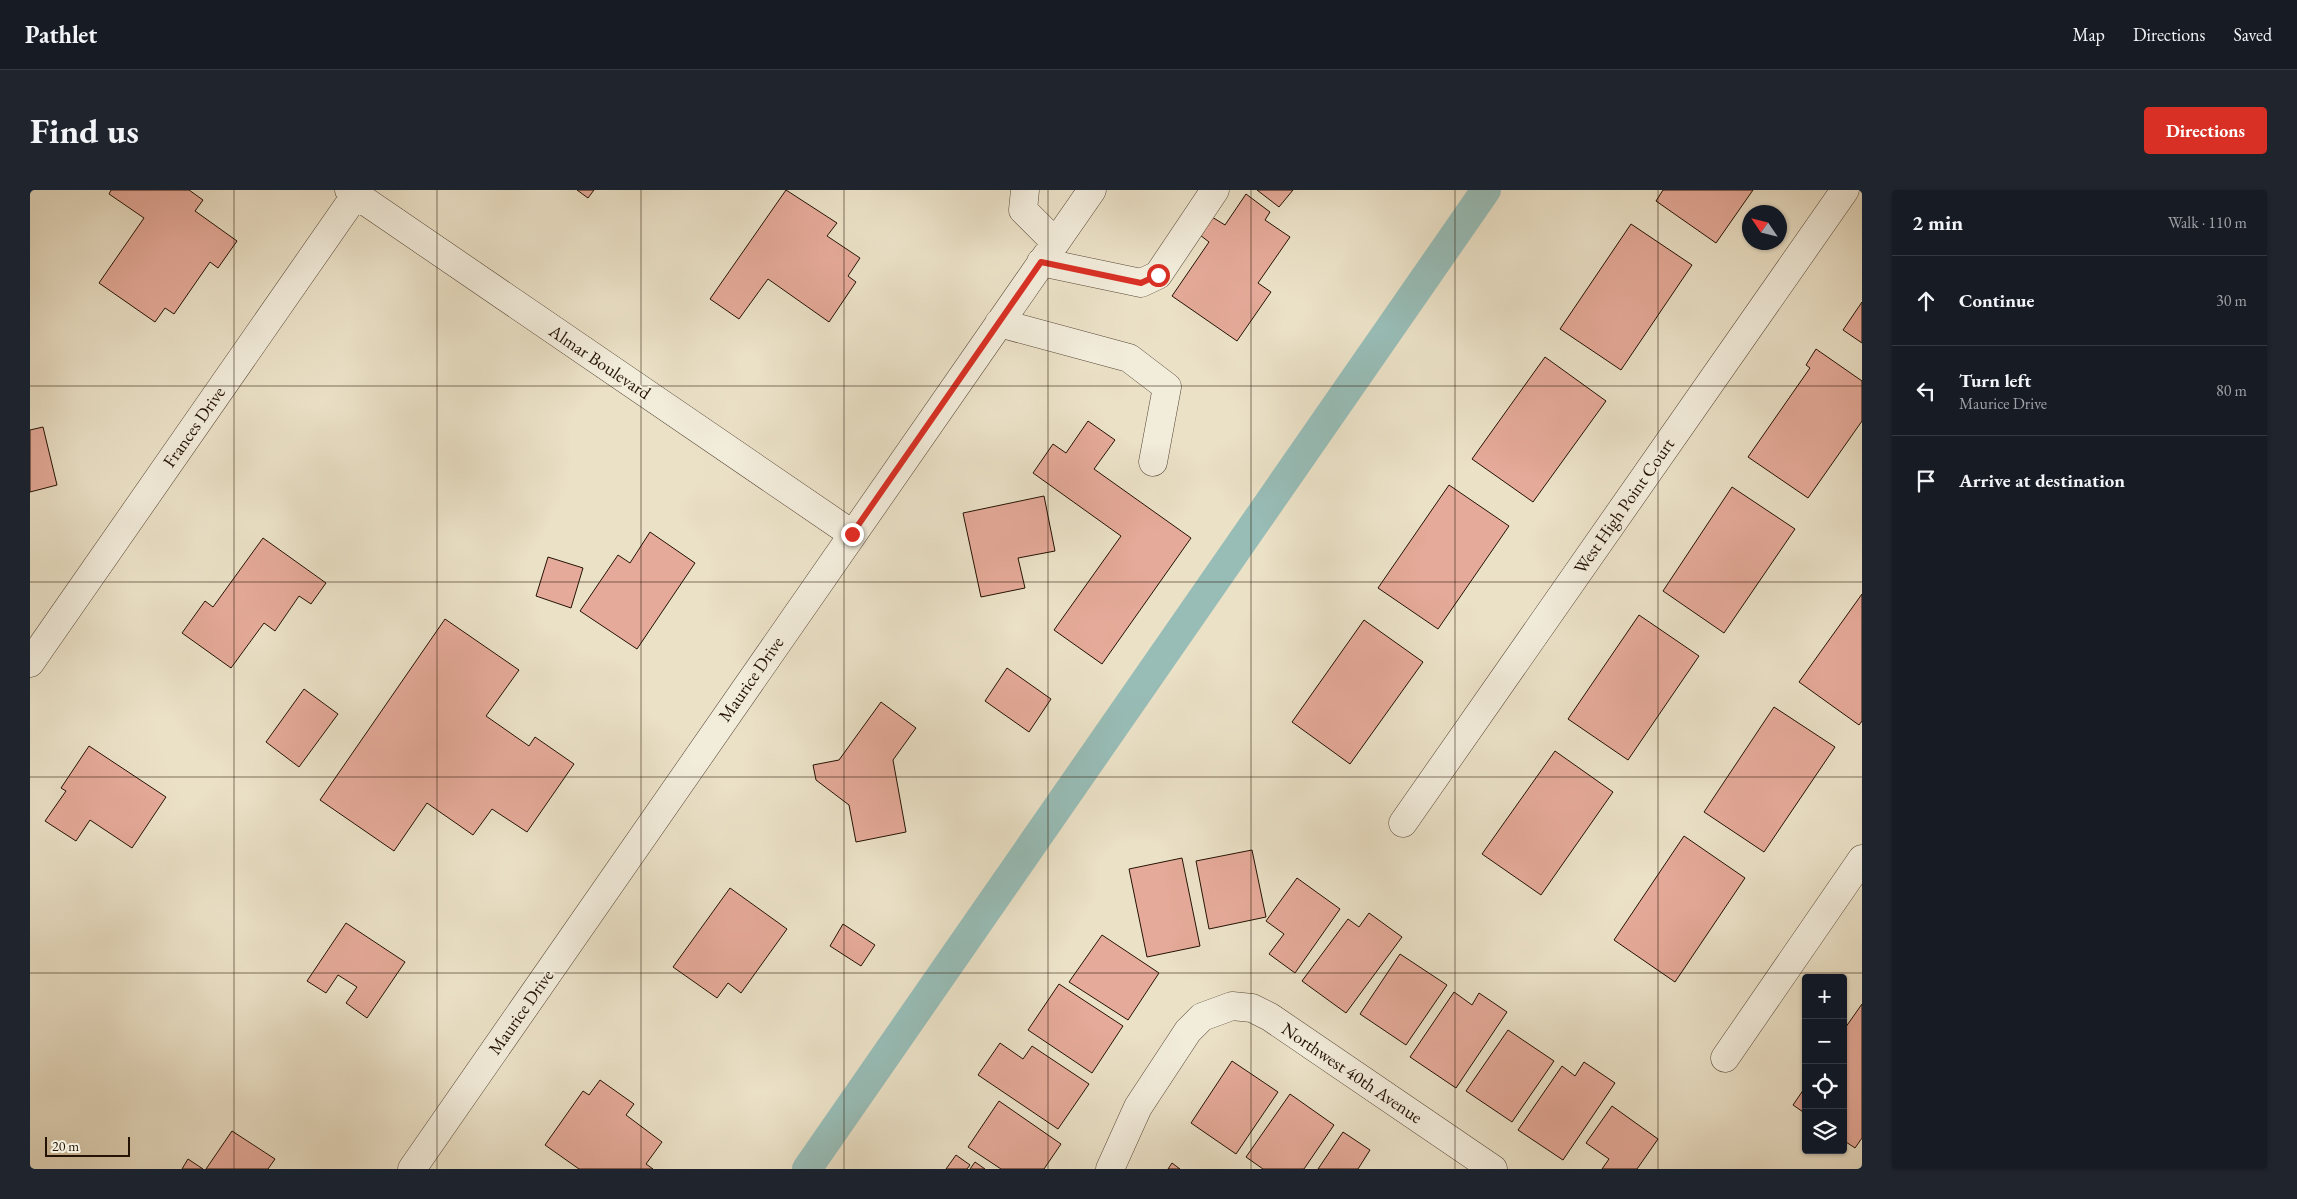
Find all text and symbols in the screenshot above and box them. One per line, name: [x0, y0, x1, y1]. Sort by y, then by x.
text: Pathlet: [25, 19, 97, 50]
text: Map: [2073, 23, 2105, 46]
text: Directions: [2133, 23, 2205, 46]
text: Saved: [2233, 23, 2272, 46]
button: Directions: [2144, 107, 2267, 154]
text: Find us: [30, 108, 139, 153]
north arrow: [1742, 205, 1787, 250]
text: 2 min: [1912, 209, 1963, 236]
text: Walk · 110 m: [2168, 212, 2247, 233]
route start: [1147, 264, 1170, 287]
icon: ahead: [1912, 287, 1940, 315]
text: Continue: [1959, 288, 2034, 313]
text: 30 m: [2216, 290, 2247, 311]
street label: Almar Boulevard: [544, 319, 656, 405]
text: Turn left: [1959, 368, 2031, 393]
icon: left: [1912, 377, 1940, 405]
text: 80 m: [2216, 380, 2247, 401]
street label: Frances Drive: [157, 382, 230, 472]
text: Maurice Drive: [1959, 393, 2047, 414]
street label: West High Point Court: [1568, 433, 1679, 578]
icon: arrive: [1912, 467, 1940, 495]
text: Arrive at destination: [1959, 468, 2125, 493]
route end: [841, 523, 864, 546]
street label: Maurice Drive: [713, 632, 788, 726]
street label: Maurice Drive: [483, 965, 558, 1059]
map controls: [1802, 974, 1847, 1154]
button: +: [1802, 974, 1847, 1019]
street label: Northwest 40th Avenue: [1277, 1017, 1427, 1128]
button: −: [1802, 1019, 1847, 1064]
button: locate: [1802, 1064, 1847, 1109]
button: layers: [1802, 1109, 1847, 1154]
scale bar: [45, 1134, 130, 1157]
text: 20 m: [52, 1137, 79, 1155]

